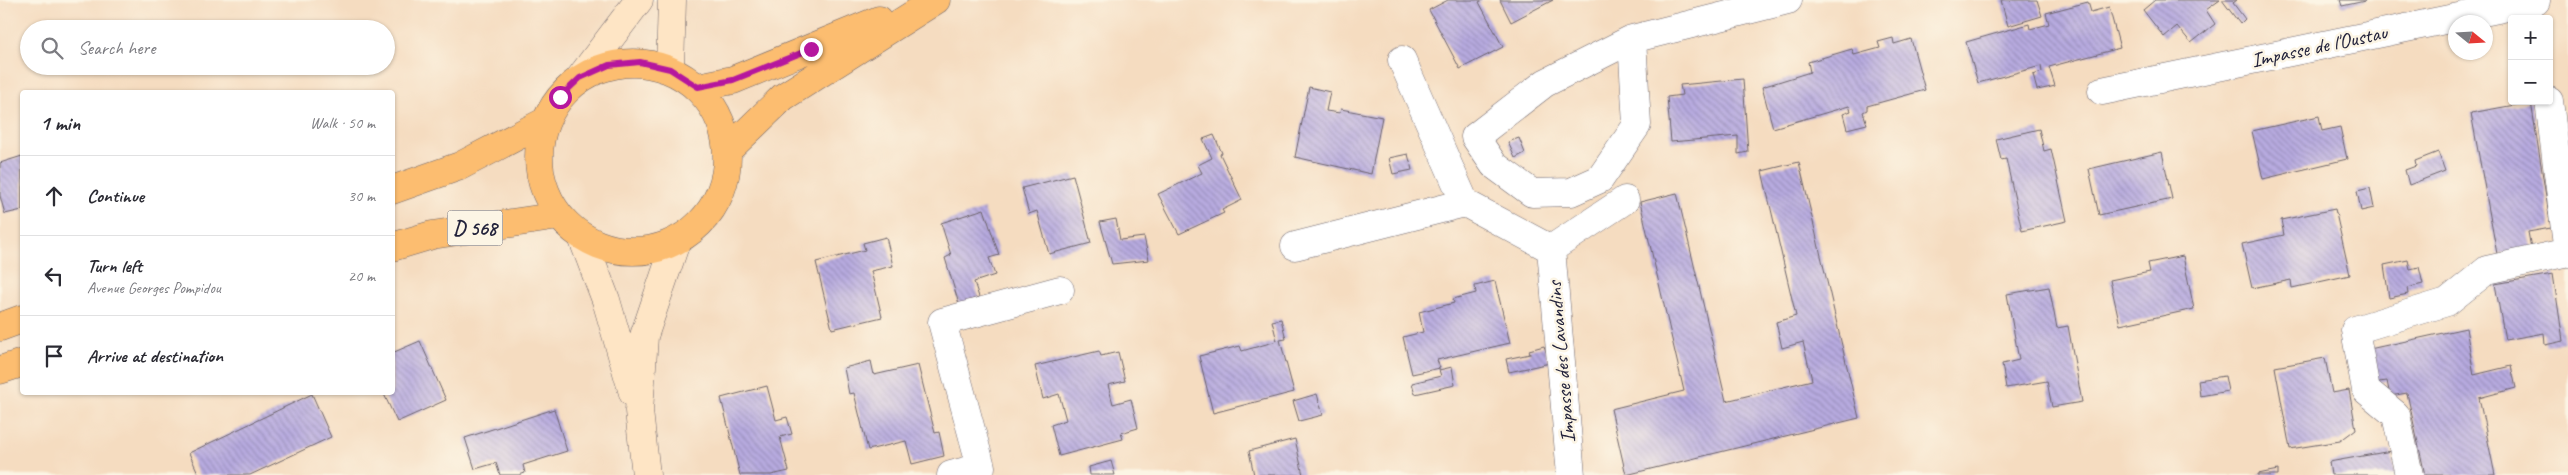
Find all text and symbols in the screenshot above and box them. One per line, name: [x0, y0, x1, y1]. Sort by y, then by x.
north arrow: [2448, 15, 2493, 60]
map controls: [2508, 15, 2553, 105]
button: +: [2508, 15, 2553, 60]
street label: Impasse de l'Oustau: [2249, 19, 2390, 73]
search box: [20, 20, 395, 75]
icon: search: [38, 34, 66, 62]
text: Search here: [78, 36, 155, 60]
route end: [800, 38, 823, 61]
button: −: [2508, 60, 2553, 105]
route start: [549, 86, 572, 109]
text: 1 min: [40, 110, 80, 136]
text: Walk · 50 m: [310, 113, 375, 133]
icon: ahead: [40, 182, 68, 210]
text: Continue: [87, 184, 144, 208]
text: 30 m: [348, 186, 375, 206]
road number: D 568: [448, 210, 502, 246]
text: Turn left: [87, 254, 142, 278]
icon: left: [40, 262, 68, 290]
text: 20 m: [348, 266, 375, 286]
text: Avenue Georges Pompidou: [87, 278, 221, 298]
street label: Impasse des Lavandins: [1541, 278, 1581, 444]
icon: arrive: [40, 342, 68, 370]
text: Arrive at destination: [87, 344, 223, 368]

